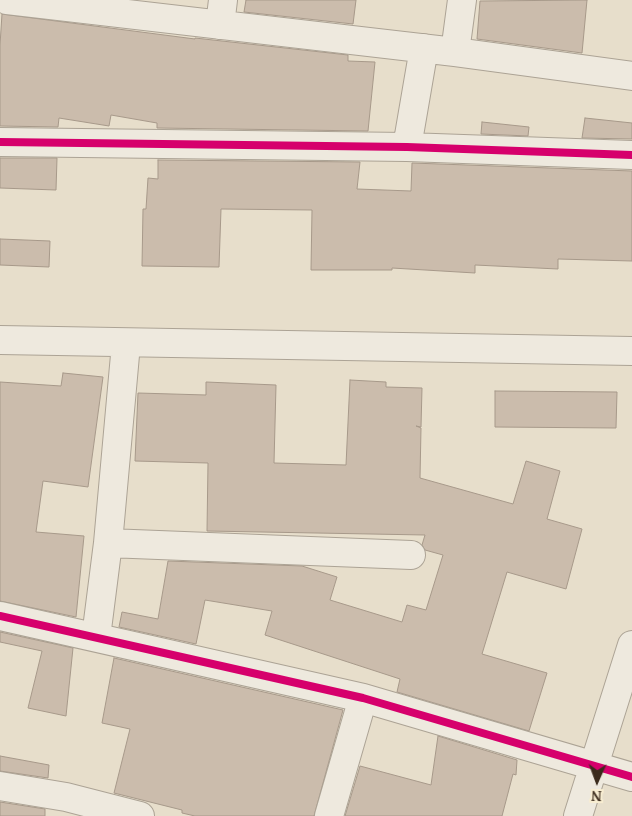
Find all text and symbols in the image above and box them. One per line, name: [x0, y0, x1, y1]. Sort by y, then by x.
north arrow: [572, 756, 622, 806]
text: N: [591, 787, 602, 806]

